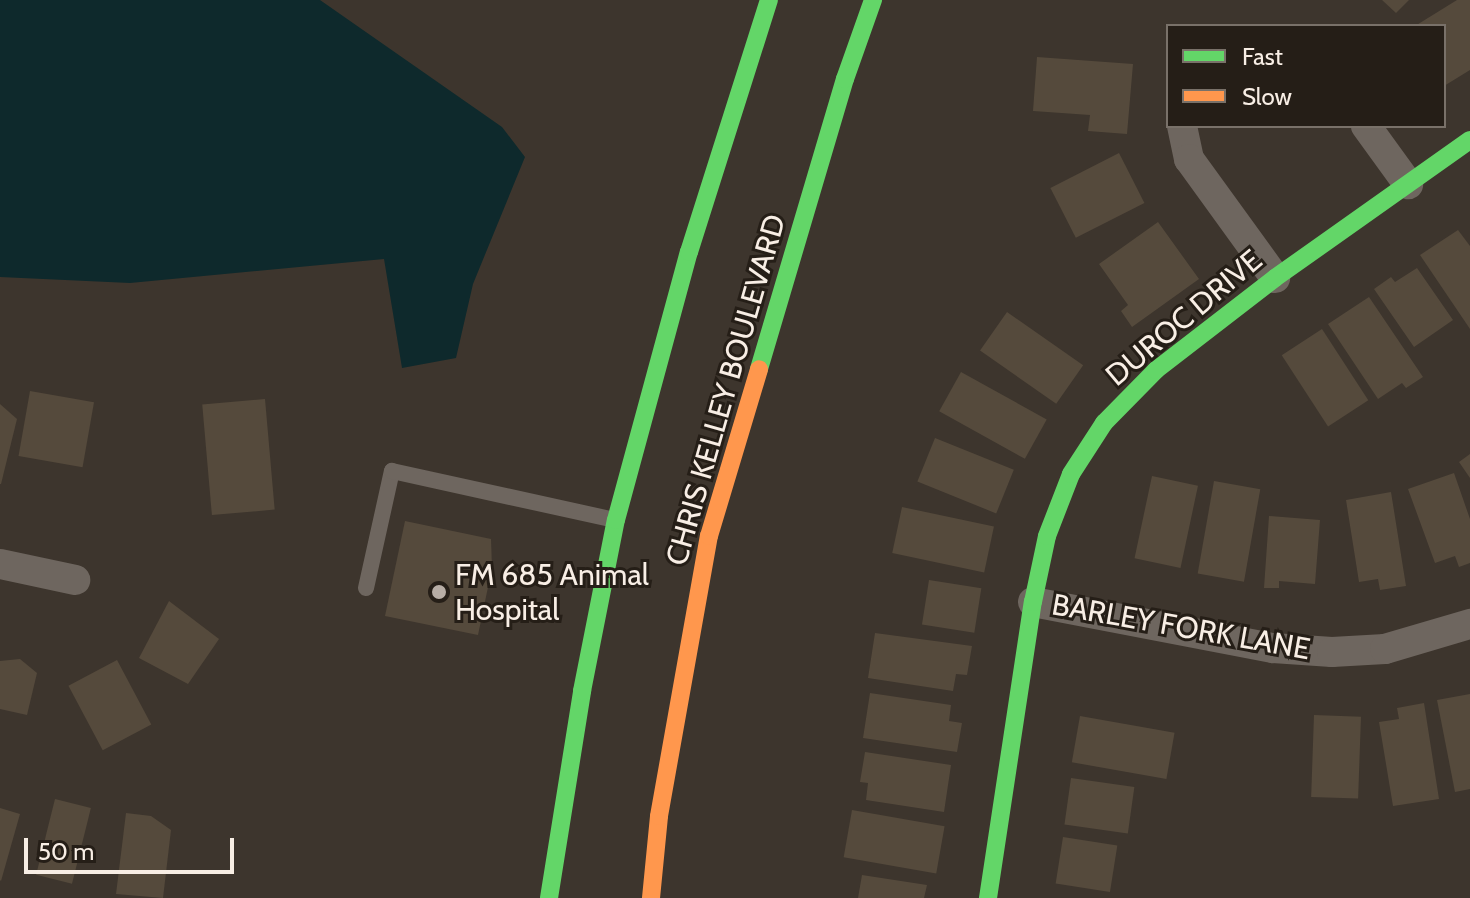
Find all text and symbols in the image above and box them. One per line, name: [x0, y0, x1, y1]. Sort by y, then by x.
legend: [1166, 24, 1446, 128]
text: Fast: [1242, 42, 1283, 71]
text: Slow: [1242, 82, 1292, 111]
street label: CHRIS KELLEY BOULEVARD: [659, 210, 793, 570]
street label: DUROC DRIVE: [1099, 242, 1269, 394]
place label: FM 685 Animal Hospital: [455, 557, 649, 628]
marker: FM 685 Animal Hospital: [430, 583, 448, 601]
street label: BARLEY FORK LANE: [1049, 587, 1313, 667]
scale bar: [28, 822, 238, 872]
text: 50 m: [38, 837, 94, 866]

